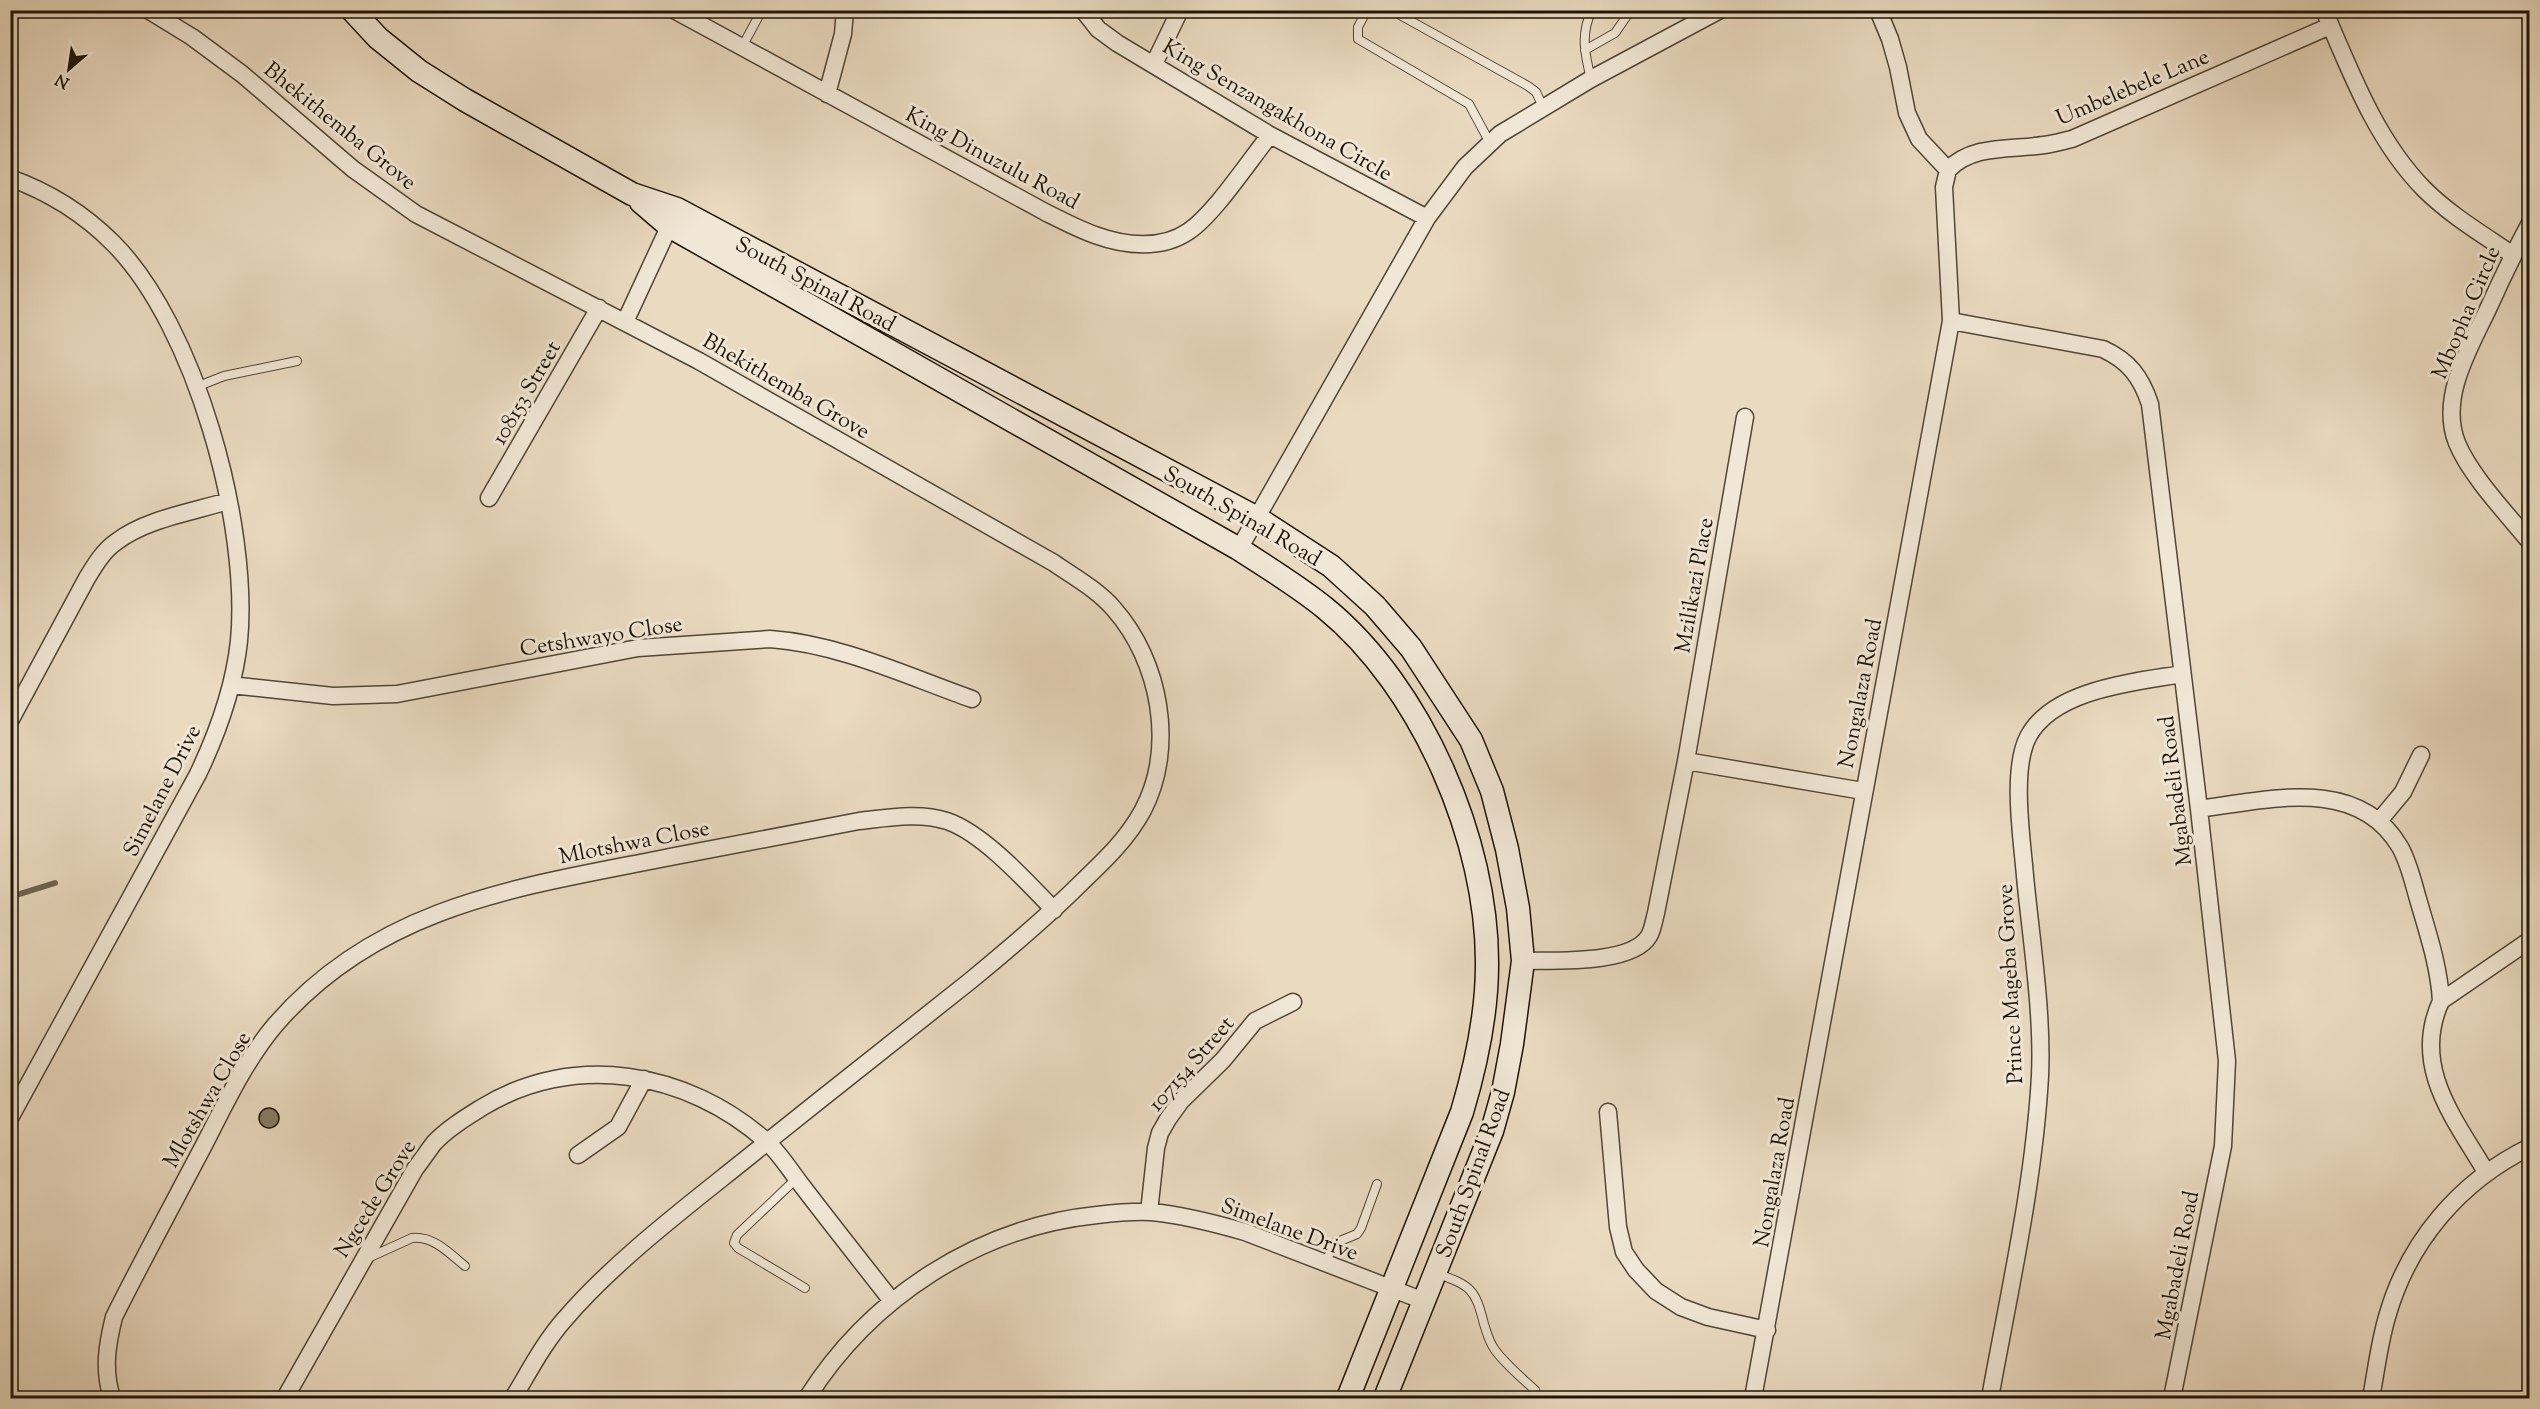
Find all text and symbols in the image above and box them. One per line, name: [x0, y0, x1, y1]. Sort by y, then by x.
street label: King Senzangakhona Circle: [1155, 32, 1398, 191]
north arrow: [39, 39, 99, 99]
street label: Umbelebele Lane: [2052, 42, 2215, 135]
street label: Bhekithemba Grove: [256, 55, 423, 199]
text: N: [52, 67, 74, 93]
street label: King Dinuzulu Road: [899, 100, 1084, 219]
street label: South Spinal Road: [729, 230, 901, 342]
street label: Mbopha Circle: [2425, 242, 2510, 385]
street label: Bhekithemba Grove: [696, 327, 875, 449]
street label: 108153 Street: [485, 335, 571, 451]
street label: South Spinal Road: [1156, 459, 1327, 576]
street label: Mzilikazi Place: [1668, 515, 1724, 656]
street label: Cetshwayo Close: [518, 609, 685, 667]
street label: Nongalaza Road: [1832, 616, 1892, 771]
street label: Mgabadeli Road: [2152, 714, 2202, 868]
street label: Simelane Drive: [117, 720, 211, 863]
street label: Mlotshwa Close: [557, 814, 713, 874]
street label: Prince Mageba Grove: [1991, 883, 2033, 1085]
street label: 107154 Street: [1142, 1010, 1243, 1120]
street label: Mlotshwa Close: [157, 1026, 261, 1175]
street label: South Spinal Road: [1429, 1085, 1520, 1263]
street label: Nongalaza Road: [1747, 1095, 1805, 1250]
street label: Ngcede Grove: [327, 1134, 426, 1265]
street label: Mgabadeli Road: [2149, 1188, 2209, 1343]
street label: Simelane Drive: [1216, 1191, 1362, 1271]

